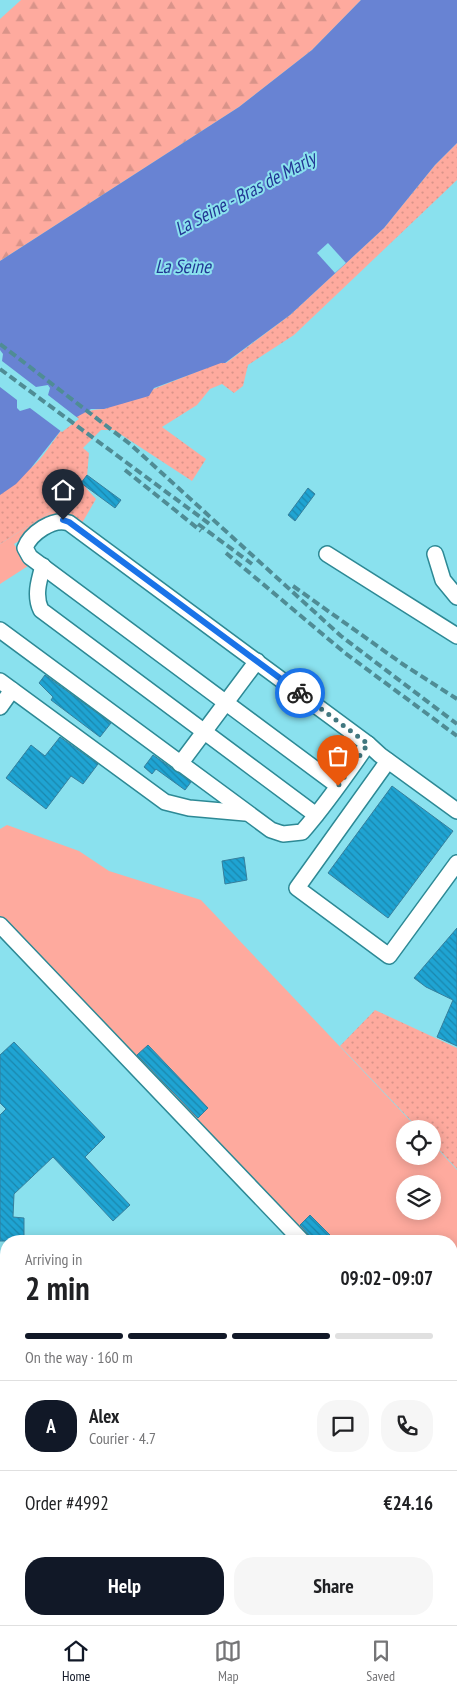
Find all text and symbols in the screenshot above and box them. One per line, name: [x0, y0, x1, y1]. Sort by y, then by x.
water label: La Seine - Bras de Marly: [170, 144, 322, 240]
water label: La Seine: [155, 254, 212, 278]
pin: [42, 469, 84, 520]
icon: home: [49, 476, 77, 504]
courier: [275, 668, 325, 718]
icon: bike: [286, 679, 314, 707]
pin: [317, 735, 359, 786]
icon: bag: [324, 742, 352, 770]
map controls: [396, 1120, 441, 1220]
button: locate: [396, 1120, 441, 1165]
button: layers: [396, 1175, 441, 1220]
text: Arriving in: [25, 1249, 82, 1269]
text: 09:02–09:07: [340, 1266, 433, 1290]
text: 2 min: [25, 1267, 90, 1309]
text: On the way · 160 m: [25, 1347, 133, 1367]
button: chat: [317, 1400, 369, 1452]
button: phone: [381, 1400, 433, 1452]
text: Alex: [89, 1404, 119, 1428]
text: A: [46, 1414, 56, 1438]
text: Courier · 4.7: [89, 1428, 156, 1448]
text: Order #4992: [25, 1491, 109, 1515]
text: €24.16: [384, 1491, 433, 1515]
button: Help: [25, 1557, 224, 1615]
button: Share: [234, 1557, 433, 1615]
tab: Home: [62, 1637, 90, 1685]
tab: Map: [214, 1637, 242, 1685]
tab: Saved: [366, 1637, 395, 1685]

